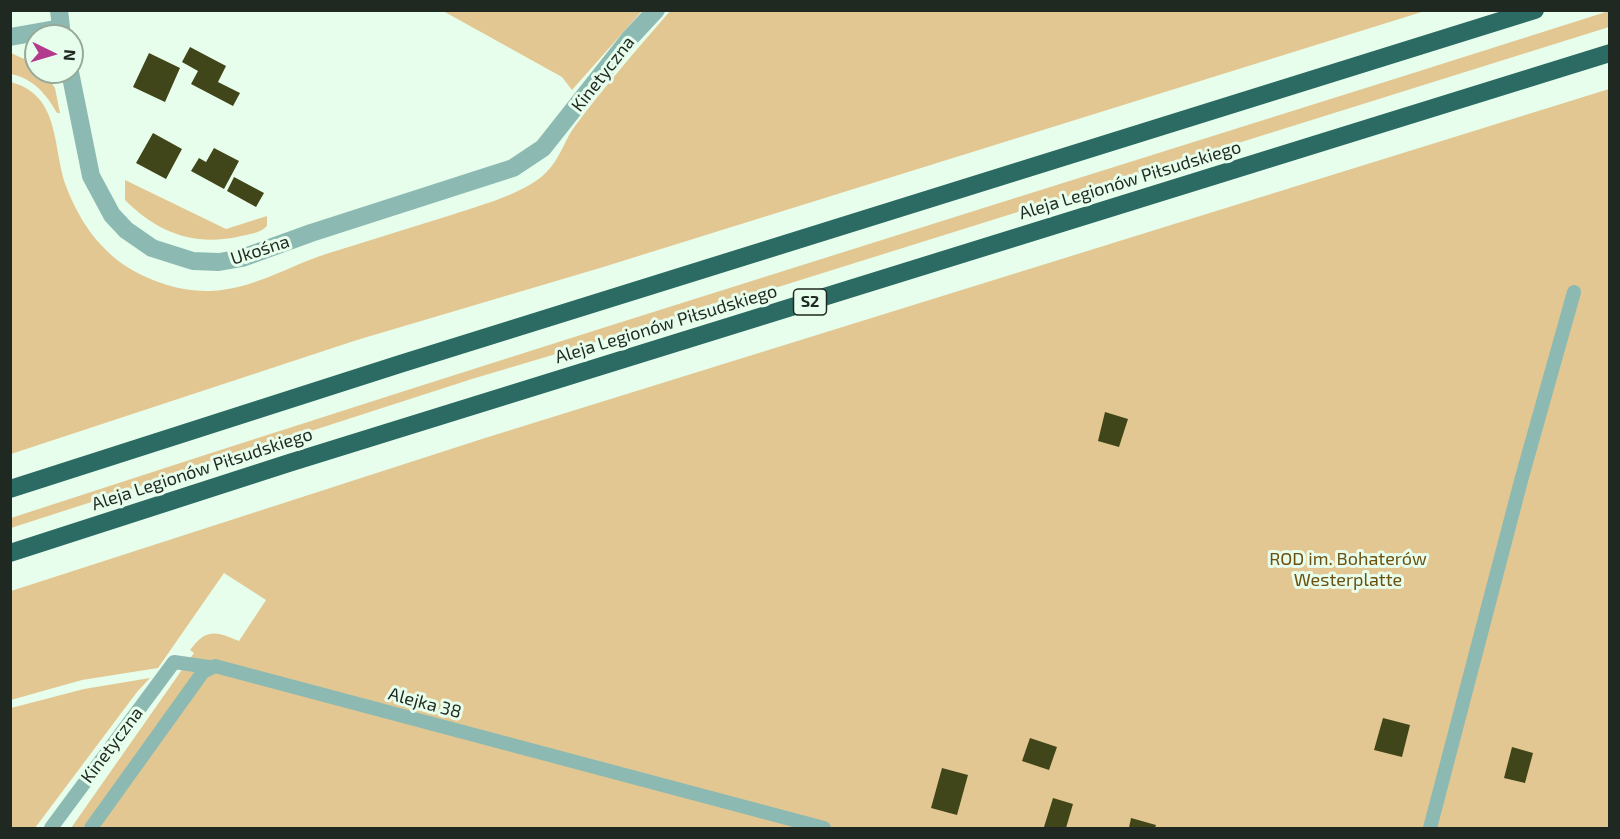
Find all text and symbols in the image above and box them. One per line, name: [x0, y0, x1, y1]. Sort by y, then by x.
north arrow: [24, 24, 84, 84]
street label: Kinetyczna: [567, 32, 639, 116]
text: N: [60, 49, 80, 62]
street label: Aleja Legionów Piłsudskiego: [1016, 136, 1244, 224]
street label: Ukośna: [228, 230, 292, 270]
street label: Aleja Legionów Piłsudskiego: [552, 280, 780, 368]
road number: S2: [794, 289, 826, 315]
street label: Aleja Legionów Piłsudskiego: [89, 423, 315, 515]
park label: ROD im. Bohaterów Westerplatte: [1269, 548, 1427, 590]
street label: Alejka 38: [386, 683, 464, 723]
street label: Kinetyczna: [76, 703, 148, 787]

